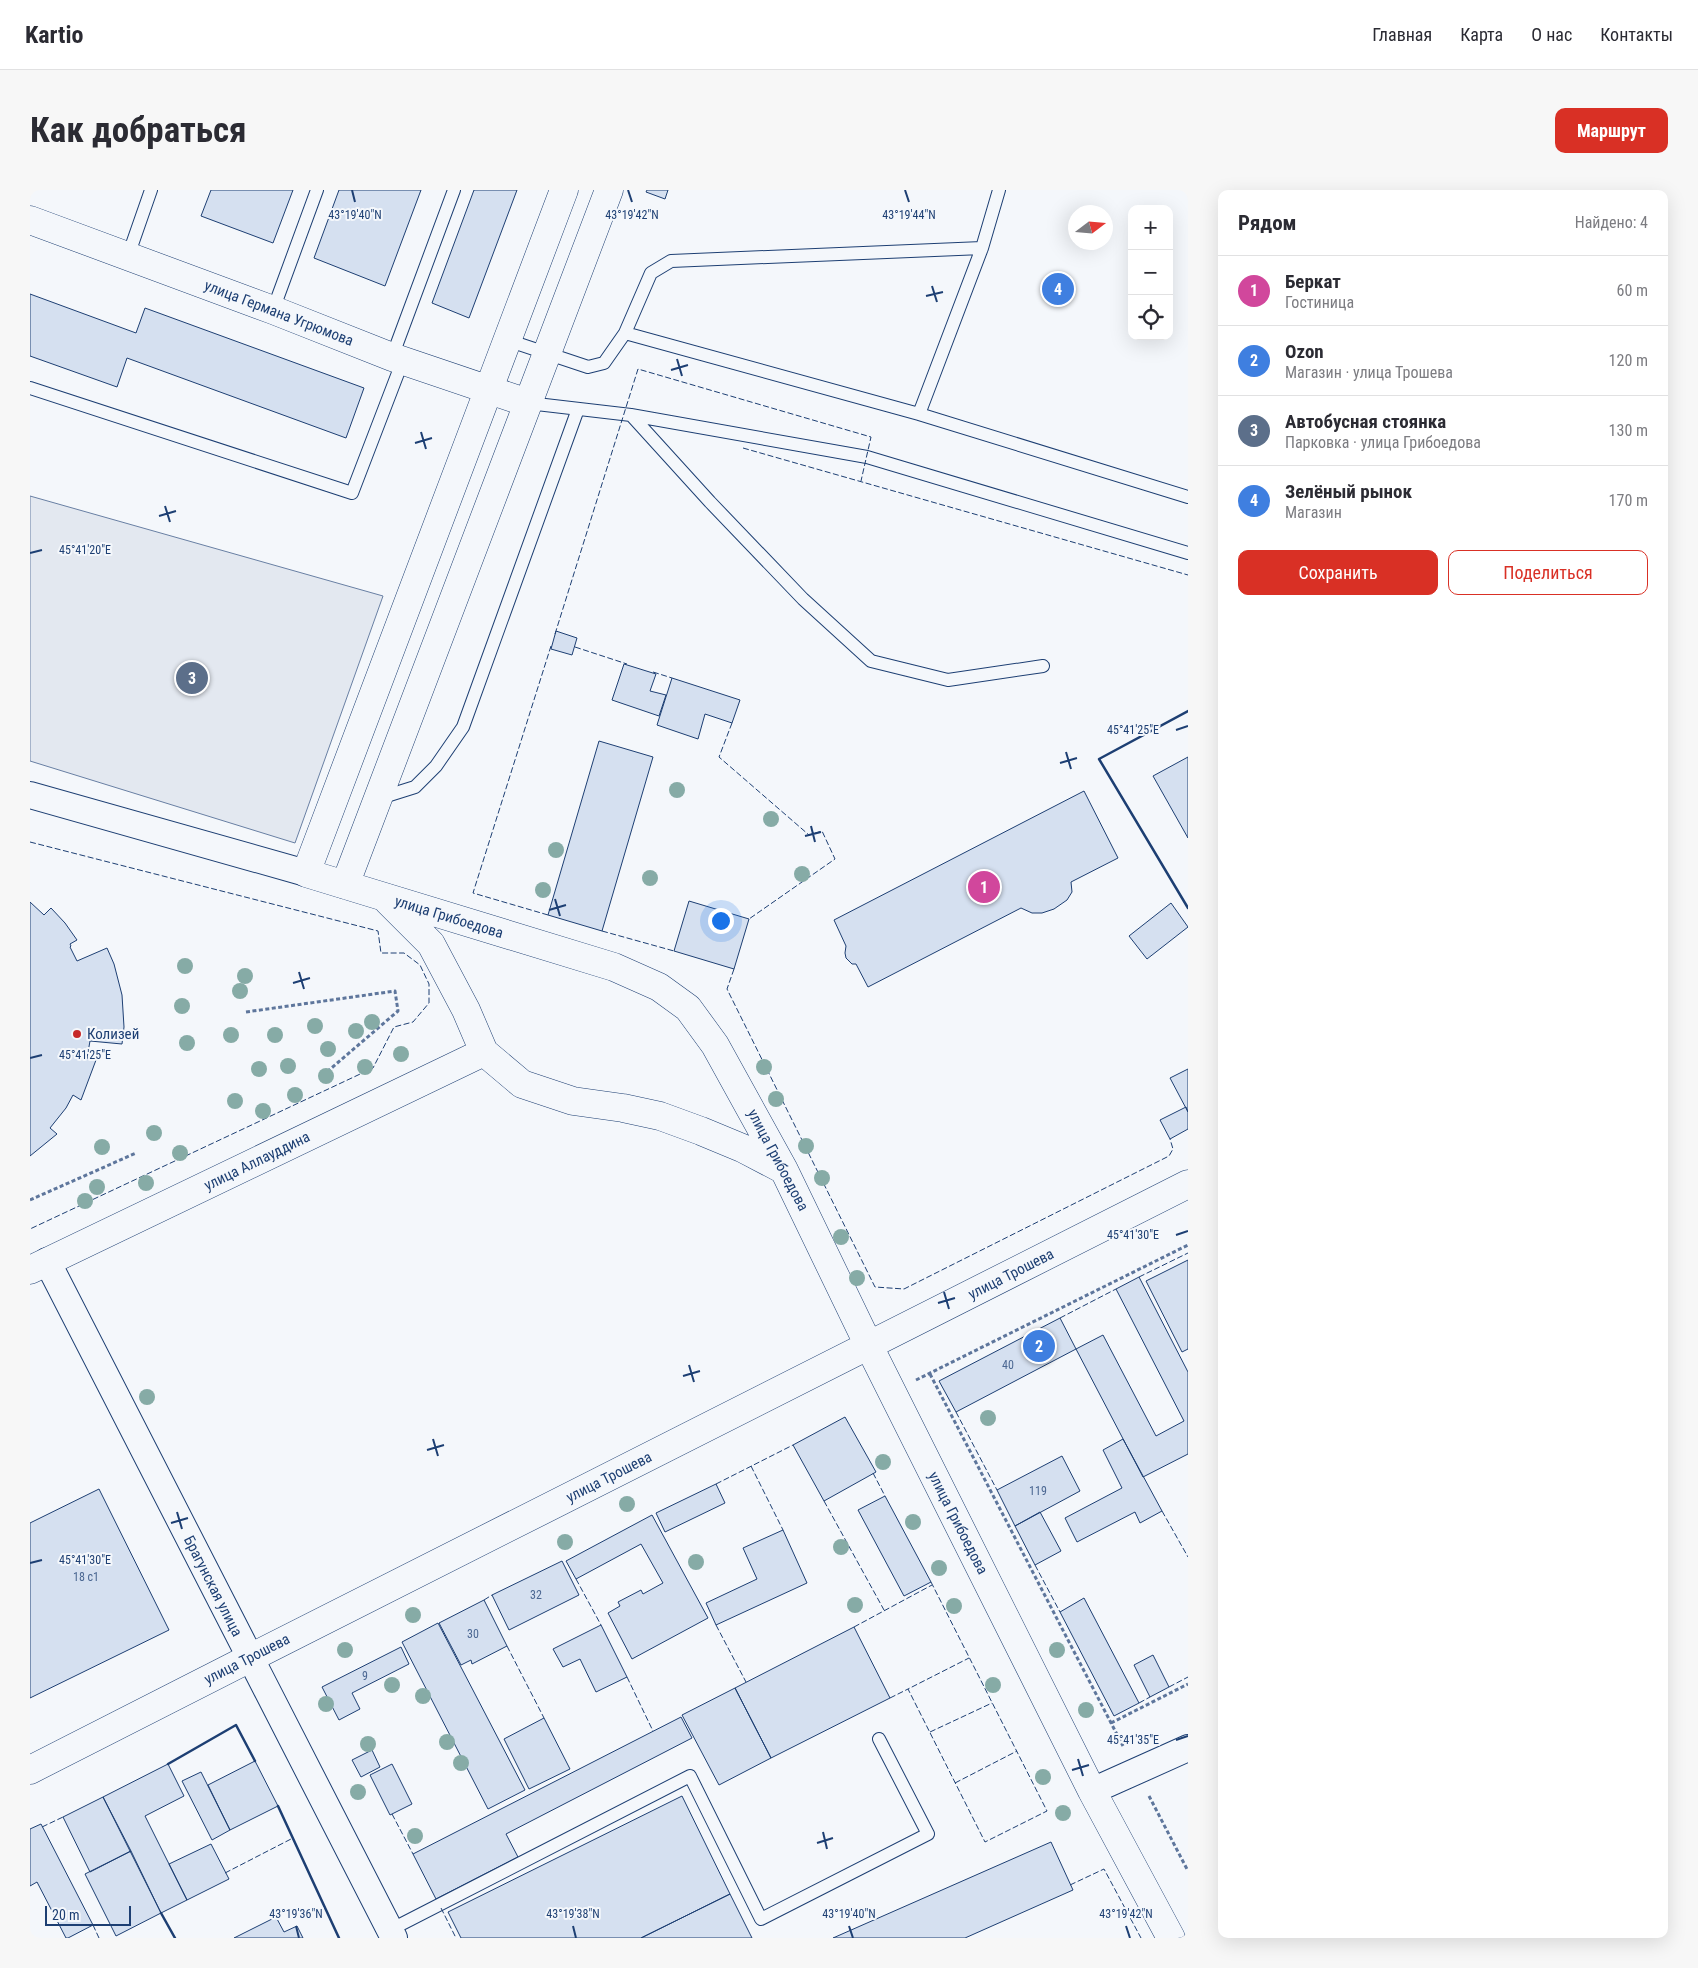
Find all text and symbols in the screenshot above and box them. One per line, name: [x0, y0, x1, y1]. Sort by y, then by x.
text: Kartio: [25, 21, 83, 49]
text: Главная: [1372, 24, 1432, 45]
text: Карта: [1460, 24, 1503, 45]
text: О нас: [1531, 24, 1572, 45]
text: Контакты: [1600, 24, 1673, 45]
button: Маршрут: [1555, 108, 1668, 153]
text: Как добраться: [30, 110, 246, 151]
north arrow: [1068, 205, 1113, 250]
map controls: [1128, 205, 1173, 340]
button: +: [1128, 205, 1173, 250]
text: 43°19'40"N: [328, 208, 382, 222]
text: 43°19'42"N: [605, 208, 659, 222]
text: 43°19'44"N: [882, 208, 936, 222]
text: Рядом: [1238, 211, 1297, 235]
text: Найдено: 4: [1575, 213, 1648, 232]
button: −: [1128, 250, 1173, 295]
pin: 4: [1042, 270, 1074, 308]
text: Беркат: [1285, 270, 1341, 293]
street label: улица Германа Угрюмова: [202, 276, 356, 350]
text: 1: [1250, 281, 1258, 300]
text: 60 m: [1616, 281, 1648, 300]
text: Гостиница: [1285, 293, 1354, 312]
button: locate: [1128, 295, 1173, 340]
text: Ozon: [1285, 340, 1324, 363]
text: 2: [1250, 351, 1258, 370]
text: 120 m: [1609, 351, 1648, 370]
text: Магазин · улица Трошева: [1285, 363, 1453, 382]
text: Автобусная стоянка: [1285, 410, 1446, 433]
text: 3: [1250, 421, 1258, 440]
text: 130 m: [1609, 421, 1648, 440]
text: Парковка · улица Грибоедова: [1285, 433, 1481, 452]
text: Зелёный рынок: [1285, 480, 1412, 503]
text: 4: [1250, 491, 1258, 510]
text: 170 m: [1609, 491, 1648, 510]
text: Магазин: [1285, 503, 1342, 522]
text: 45°41'20"E: [59, 543, 111, 557]
button: Сохранить: [1238, 550, 1438, 595]
button: Поделиться: [1448, 550, 1648, 595]
pin: 3: [176, 659, 208, 697]
text: 45°41'25"E: [1107, 723, 1159, 737]
pin: 1: [968, 868, 1000, 906]
street label: улица Грибоедова: [392, 892, 506, 942]
your location: [708, 908, 734, 934]
place label: Колизей: [87, 1025, 139, 1043]
marker: Колизей: [71, 1028, 83, 1040]
text: 45°41'25"E: [59, 1048, 111, 1062]
street label: улица Грибоедова: [744, 1106, 812, 1214]
street label: улица Аллауддина: [201, 1128, 313, 1194]
text: 45°41'30"E: [1107, 1228, 1159, 1242]
street label: улица Трошева: [965, 1245, 1057, 1303]
pin: 2: [1023, 1327, 1055, 1365]
house number: 40: [1002, 1358, 1014, 1372]
street label: улица Трошева: [563, 1448, 655, 1506]
street label: улица Грибоедова: [924, 1469, 992, 1577]
house number: 119: [1029, 1484, 1047, 1498]
street label: Брагунская улица: [180, 1533, 246, 1639]
text: 45°41'30"E: [59, 1553, 111, 1567]
house number: 18 с1: [73, 1570, 99, 1584]
house number: 32: [530, 1588, 542, 1602]
house number: 30: [467, 1627, 479, 1641]
street label: улица Трошева: [201, 1630, 293, 1688]
house number: 9: [362, 1669, 368, 1683]
text: 45°41'35"E: [1107, 1733, 1159, 1747]
scale bar: [45, 1903, 131, 1926]
text: 20 m: [52, 1907, 80, 1923]
text: 43°19'36"N: [269, 1907, 323, 1921]
text: 43°19'38"N: [546, 1907, 600, 1921]
text: 43°19'40"N: [822, 1907, 876, 1921]
text: 43°19'42"N: [1099, 1907, 1153, 1921]

